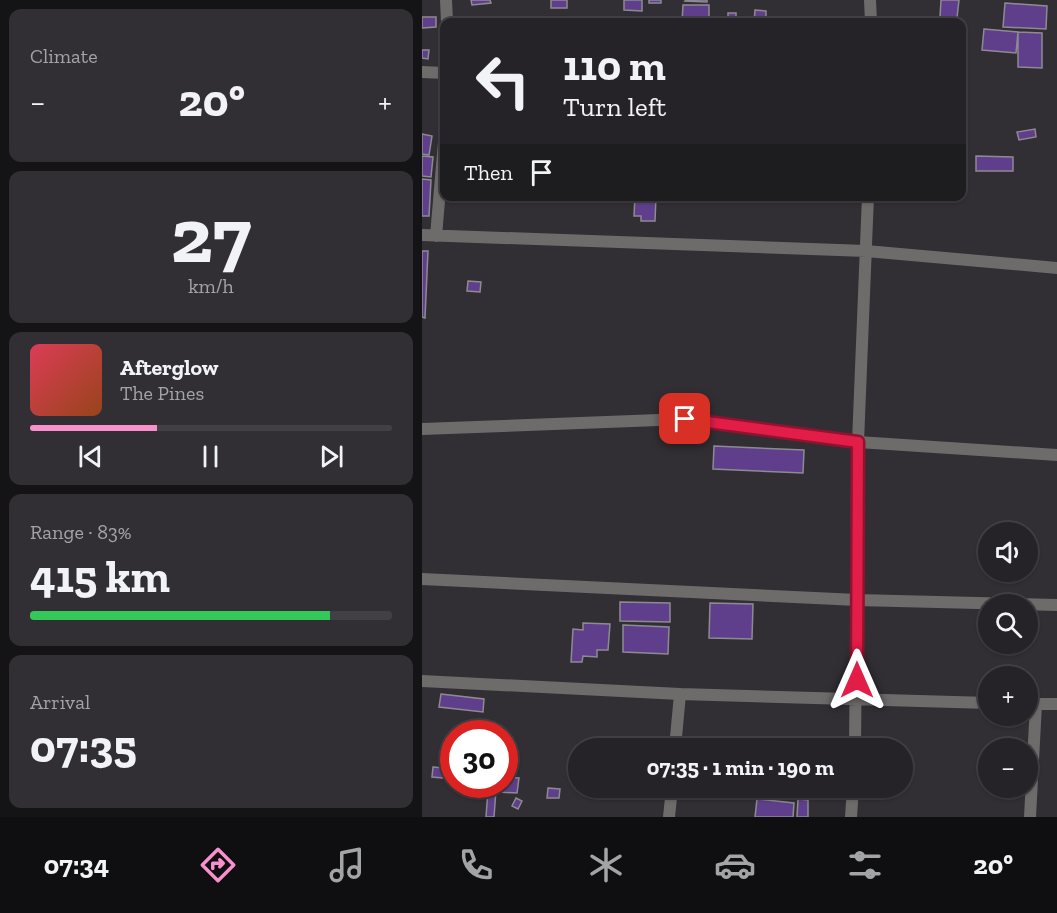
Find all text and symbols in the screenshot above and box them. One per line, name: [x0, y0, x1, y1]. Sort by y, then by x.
text: 110 m: [563, 40, 666, 91]
icon: left: [464, 42, 542, 120]
text: Climate: [30, 44, 98, 68]
text: 20°: [179, 74, 245, 128]
text: −: [30, 82, 45, 121]
text: +: [378, 82, 392, 121]
text: Turn left: [563, 91, 666, 123]
icon: arrive: [525, 156, 558, 189]
text: Then: [464, 159, 513, 186]
text: 27: [171, 188, 251, 282]
text: km/h: [188, 274, 234, 298]
text: Afterglow: [120, 354, 218, 381]
text: The Pines: [120, 381, 204, 405]
pin: [659, 393, 710, 444]
icon: arrive: [668, 402, 701, 435]
icon: previous: [74, 440, 107, 473]
icon: pause: [194, 440, 227, 473]
icon: next: [315, 440, 348, 473]
text: Range · 83%: [30, 520, 132, 544]
map controls: [978, 522, 1038, 798]
button: sound: [978, 522, 1038, 582]
text: 415 km: [30, 550, 170, 604]
button: search: [978, 594, 1038, 654]
position arrow: [825, 648, 889, 712]
button: +: [978, 666, 1038, 726]
text: Arrival: [30, 690, 90, 714]
text: 07:35: [30, 720, 137, 774]
speed limit sign: 30: [440, 720, 518, 798]
button: −: [978, 738, 1038, 798]
text: 07:35 · 1 min · 190 m: [647, 754, 834, 781]
icon: directions: [197, 844, 239, 886]
icon: music: [326, 844, 368, 886]
icon: phone: [455, 844, 497, 886]
icon: climate: [585, 844, 627, 886]
icon: car: [714, 844, 756, 886]
icon: filters: [844, 844, 886, 886]
text: 07:34: [44, 849, 109, 881]
text: 20°: [973, 849, 1013, 881]

